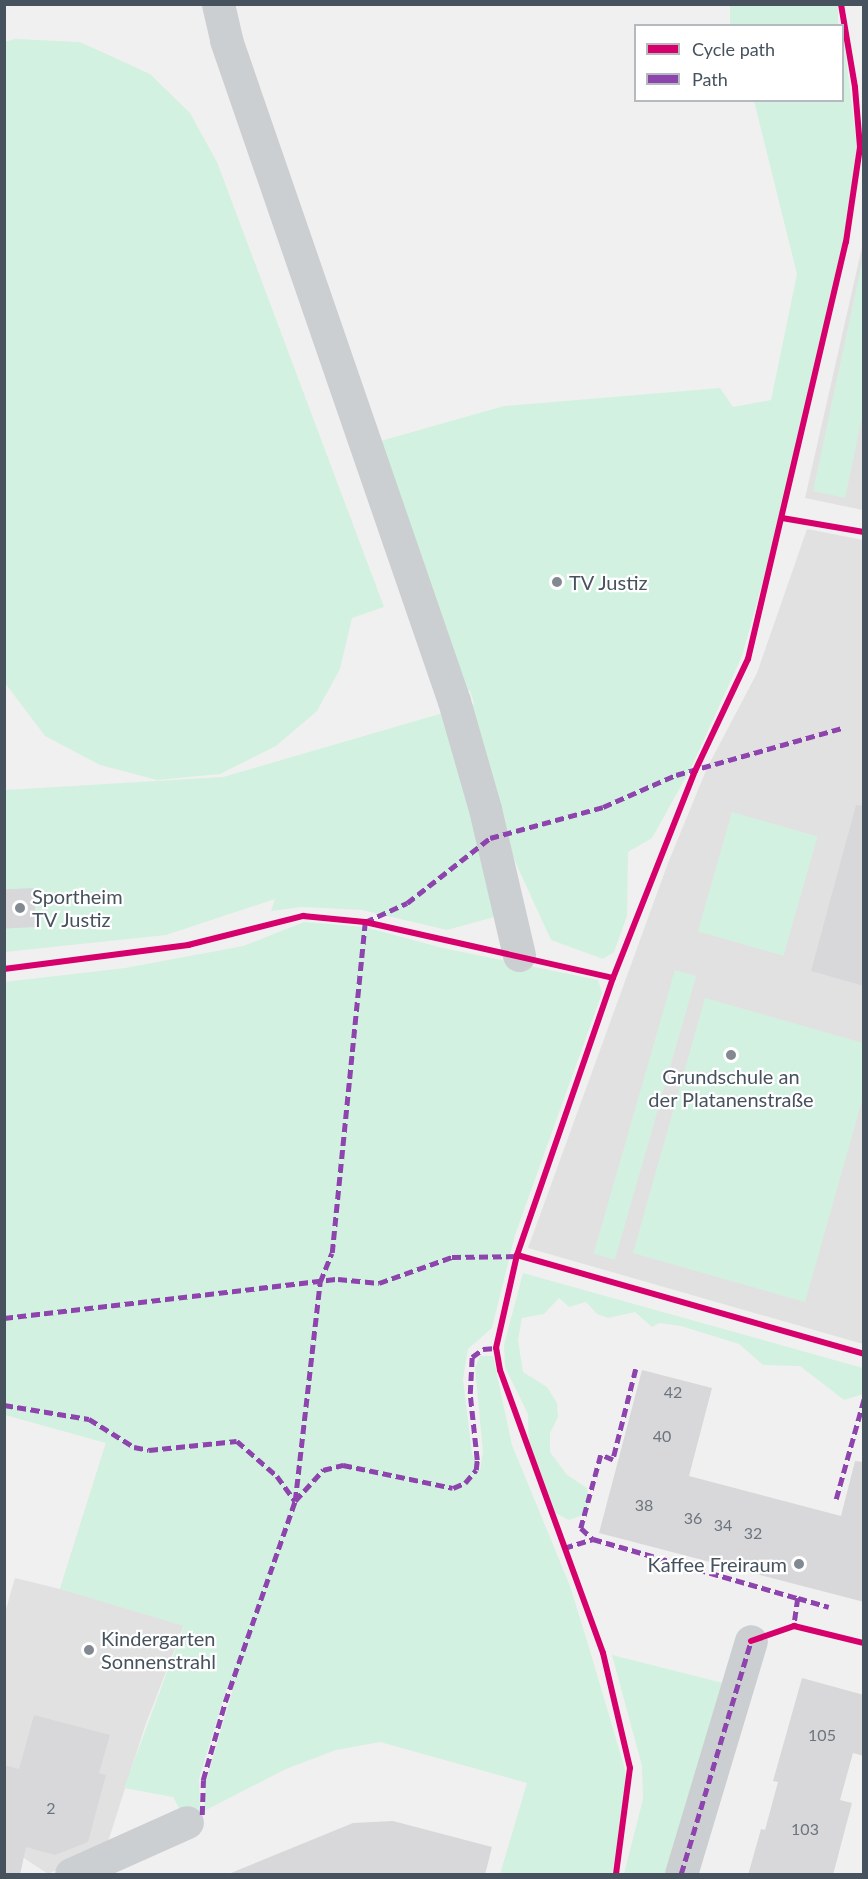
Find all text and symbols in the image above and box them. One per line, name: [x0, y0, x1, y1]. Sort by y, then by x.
legend: [634, 24, 844, 102]
text: Cycle path: [692, 38, 775, 60]
text: Path: [692, 68, 728, 90]
place label: TV Justiz: [569, 570, 649, 594]
marker: TV Justiz: [550, 575, 564, 589]
place label: Sportheim TV Justiz: [32, 885, 123, 932]
marker: Sportheim TV Justiz: [13, 901, 27, 915]
marker: Grundschule an der Platanenstraße: [724, 1048, 738, 1062]
place label: Grundschule an der Platanenstraße: [648, 1064, 814, 1111]
house number: 42: [664, 1382, 682, 1402]
house number: 40: [653, 1426, 671, 1446]
house number: 38: [635, 1495, 653, 1515]
house number: 36: [684, 1508, 702, 1528]
house number: 34: [714, 1515, 732, 1535]
house number: 32: [744, 1523, 762, 1543]
place label: Kaffee Freiraum: [647, 1552, 787, 1576]
marker: Kaffee Freiraum: [792, 1557, 806, 1571]
place label: Kindergarten Sonnenstrahl: [101, 1626, 216, 1673]
marker: Kindergarten Sonnenstrahl: [82, 1643, 96, 1657]
house number: 105: [808, 1725, 836, 1745]
house number: 2: [46, 1798, 56, 1818]
house number: 103: [791, 1819, 819, 1839]

